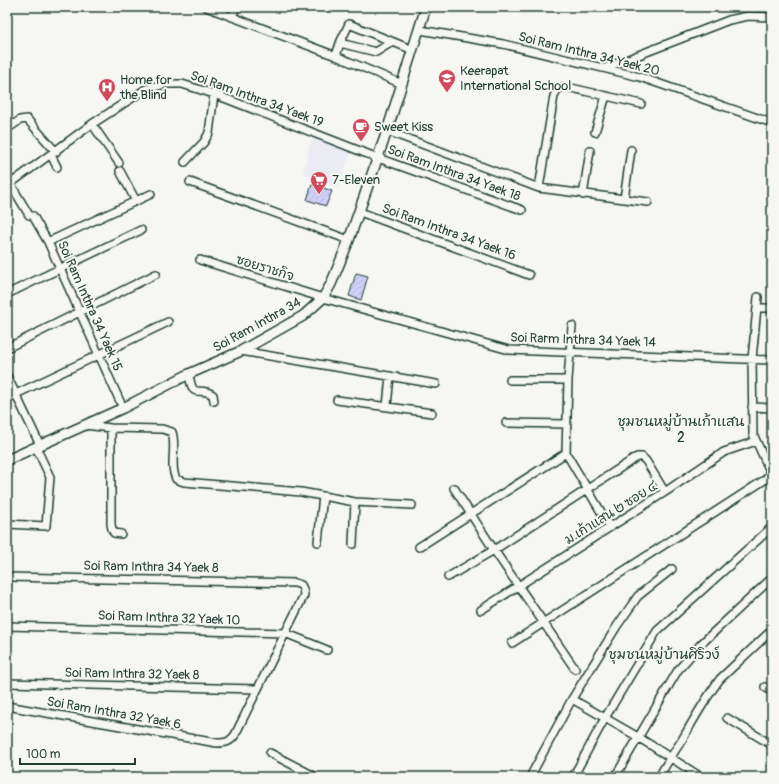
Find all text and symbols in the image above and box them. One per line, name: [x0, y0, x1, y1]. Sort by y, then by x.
street label: Soi Ram Inthra 34 Yaek 20: [517, 29, 661, 79]
place label: Keerapat International School: [460, 63, 571, 94]
street label: Soi Ram Inthra 34 Yaek 19: [188, 67, 326, 131]
school or university icon: Keerapat International School: [437, 68, 457, 93]
place label: Home for the Blind: [119, 72, 172, 103]
hospital icon: Home for the Blind: [97, 77, 117, 102]
cafe icon: Sweet Kiss: [351, 117, 371, 142]
place label: Sweet Kiss: [374, 119, 433, 135]
street label: Soi Ram Inthra 34 Yaek 18: [385, 141, 523, 205]
supermarket icon: 7-Eleven: [309, 170, 329, 195]
place label: 7-Eleven: [332, 172, 380, 188]
street label: Soi Ram Inthra 34 Yaek 16: [380, 200, 518, 264]
street label: Soi Ram Inthra 34 Yaek 15: [54, 238, 126, 374]
street label: ซอยราชกิจ: [234, 252, 296, 284]
street label: Soi Ram Inthra 34: [210, 294, 304, 356]
street label: Soi Rarm Inthra 34 Yaek 14: [510, 329, 657, 351]
district label: ชุมชนหมู่บ้านเก้าแสน 2: [617, 413, 745, 446]
street label: ม.เก้าแสน ๒ ซอย ๔: [561, 477, 661, 548]
street label: Soi Ram Inthra 34 Yaek 8: [83, 558, 219, 576]
street label: Soi Ram Inthra 32 Yaek 10: [98, 608, 241, 628]
district label: ชุมชนหมู่บ้านศิริวง์: [609, 645, 720, 664]
street label: Soi Ram Inthra 32 Yaek 8: [64, 665, 200, 683]
street label: Soi Ram Inthra 32 Yaek 6: [46, 693, 182, 733]
scale bar: [20, 740, 135, 766]
text: 100 m: [26, 747, 61, 762]

